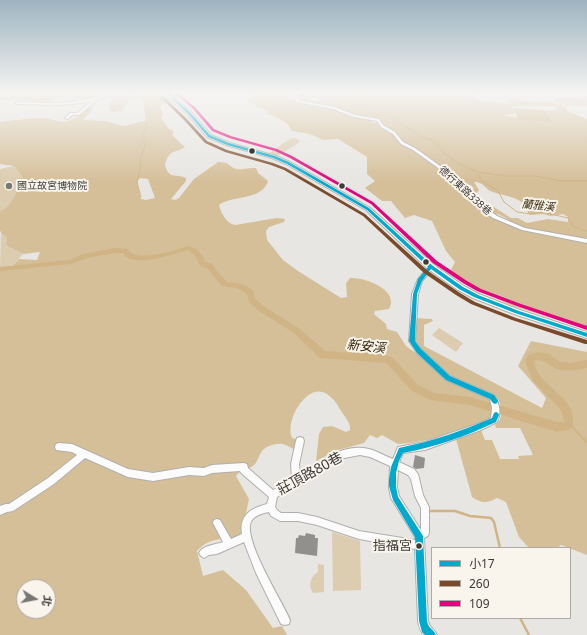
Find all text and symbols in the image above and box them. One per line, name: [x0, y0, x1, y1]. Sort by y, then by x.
unlabelled marker: [247, 146, 257, 156]
street label: 德行東路338巷: [436, 164, 494, 218]
place label: 國立故宮博物院: [17, 180, 87, 192]
marker: 國立故宮博物院: [4, 181, 14, 191]
unlabelled marker: [337, 181, 347, 191]
water label: 蘭雅溪: [521, 198, 555, 214]
unlabelled marker: [421, 257, 431, 267]
water label: 新安溪: [346, 337, 386, 357]
street label: 莊頂路80巷: [274, 449, 346, 499]
place label: 指福宮: [373, 538, 412, 554]
marker: 指福宮: [414, 541, 424, 551]
legend: [431, 547, 571, 619]
text: 小17: [469, 555, 495, 572]
text: 260: [469, 575, 490, 592]
north arrow: [16, 579, 56, 619]
text: 北: [39, 594, 56, 608]
text: 109: [469, 595, 490, 612]

